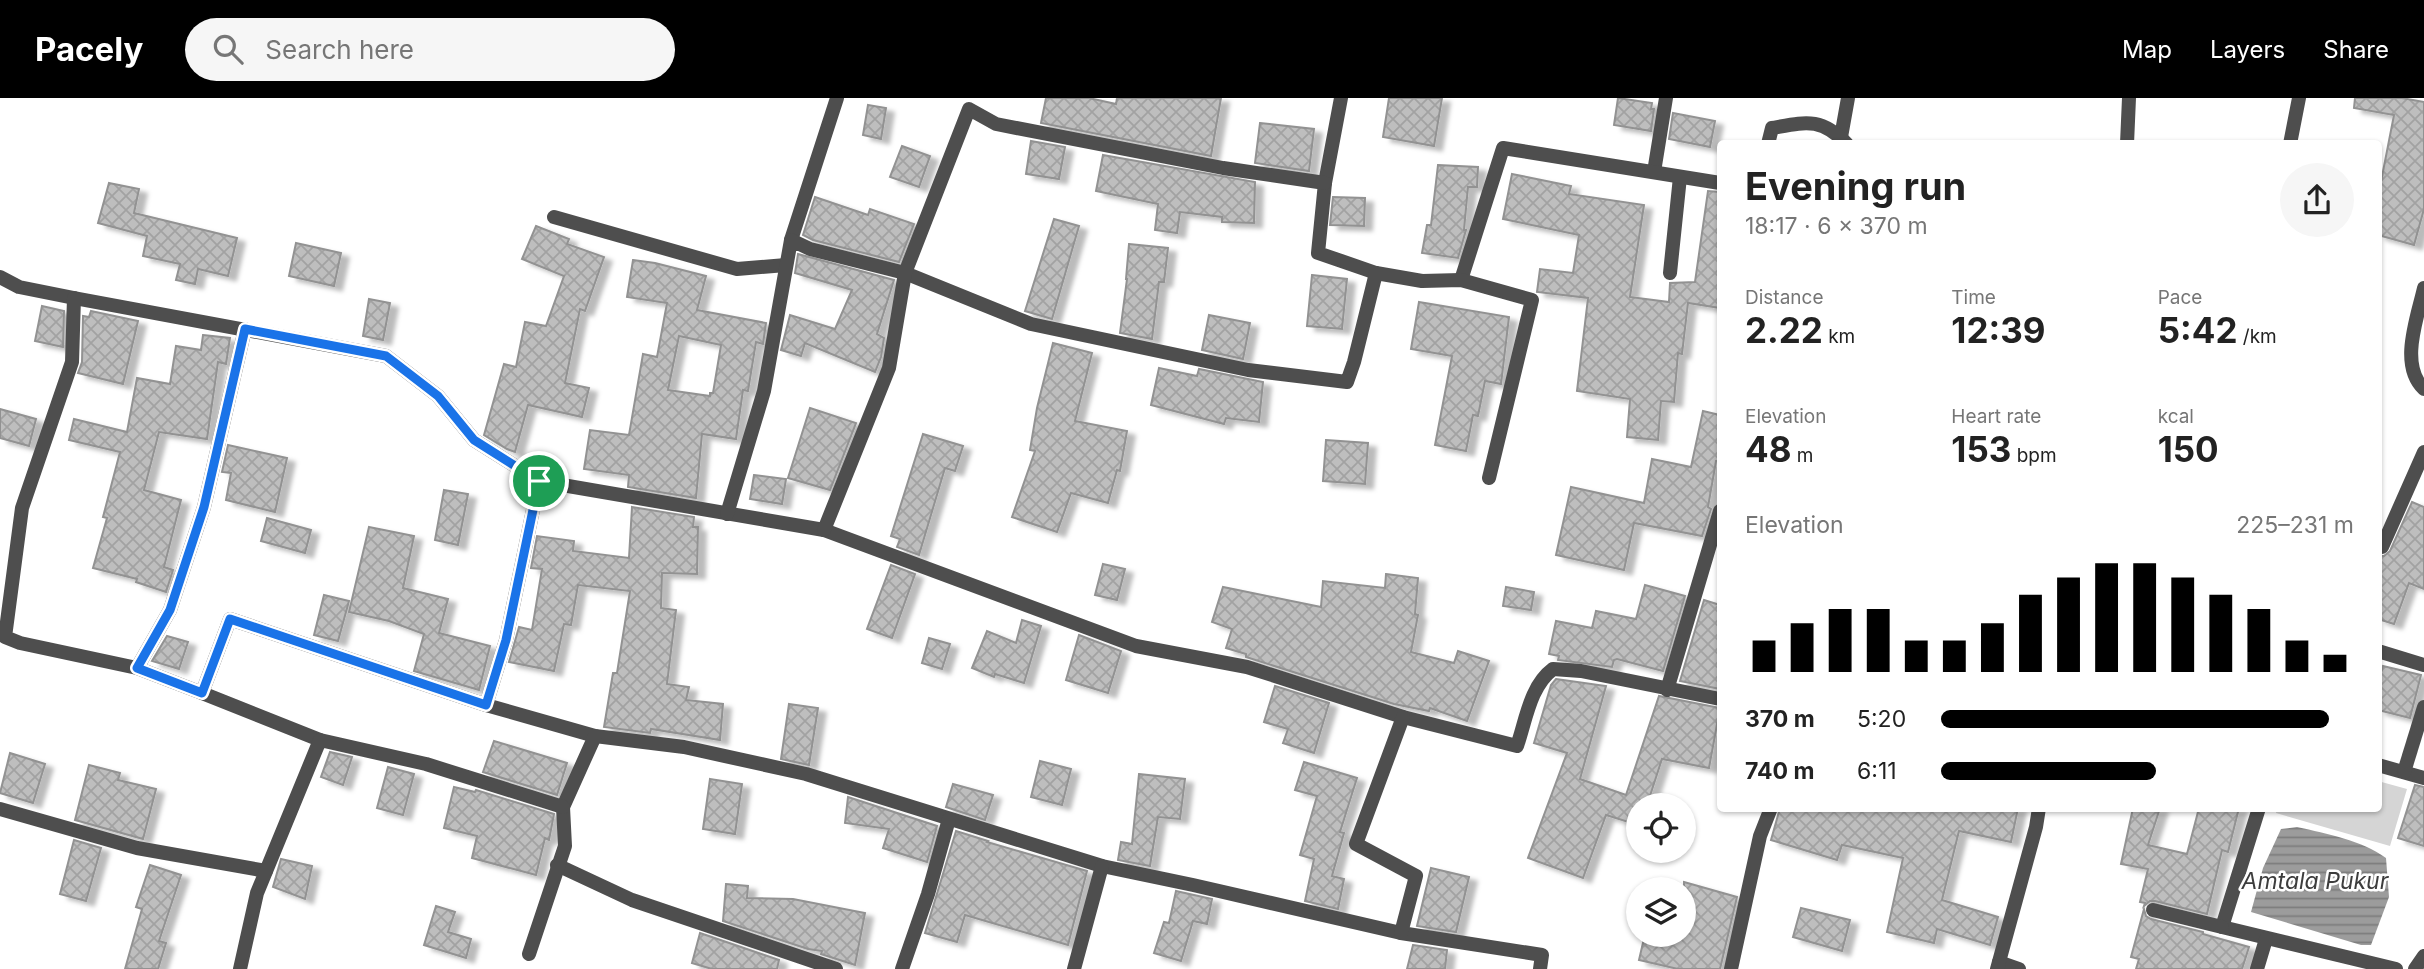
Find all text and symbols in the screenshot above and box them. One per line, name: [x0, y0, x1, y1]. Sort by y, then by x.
search box: [185, 18, 675, 81]
text: Pacely: [35, 29, 143, 69]
icon: search: [209, 30, 247, 68]
text: Search here: [265, 34, 414, 65]
text: Map: [2122, 35, 2172, 64]
text: Layers: [2210, 35, 2285, 64]
text: Share: [2323, 35, 2389, 64]
text: Evening run: [1745, 163, 1966, 209]
button: share: [2280, 163, 2354, 237]
text: 18:17 · 6 × 370 m: [1745, 212, 1928, 240]
text: Distance: [1745, 286, 1823, 309]
text: Time: [1951, 286, 1996, 309]
text: Pace: [2158, 286, 2202, 309]
text: 2.22: [1745, 309, 1823, 351]
text: 12:39: [1951, 309, 2045, 351]
text: 5:42: [2158, 309, 2237, 351]
text: km: [1823, 325, 1855, 348]
text: /km: [2237, 325, 2277, 348]
text: Elevation: [1745, 405, 1826, 428]
text: Heart rate: [1951, 405, 2041, 428]
text: kcal: [2158, 405, 2194, 428]
text: 48: [1745, 428, 1791, 470]
text: 153: [1951, 428, 2011, 470]
text: 150: [2158, 428, 2219, 470]
text: m: [1791, 444, 1813, 467]
text: bpm: [2011, 444, 2057, 467]
pin: [509, 451, 569, 511]
icon: arrive: [520, 462, 558, 500]
text: Elevation: [1745, 511, 1844, 539]
text: 225–231 m: [2236, 511, 2354, 539]
text: 370 m: [1745, 705, 1815, 733]
text: 5:20: [1857, 705, 1906, 733]
text: 740 m: [1745, 757, 1815, 785]
text: 6:11: [1857, 757, 1897, 785]
map controls: [1626, 793, 1696, 947]
button: locate: [1626, 793, 1696, 863]
water label: Amtala Pukur: [2241, 867, 2390, 895]
button: layers: [1626, 877, 1696, 947]

